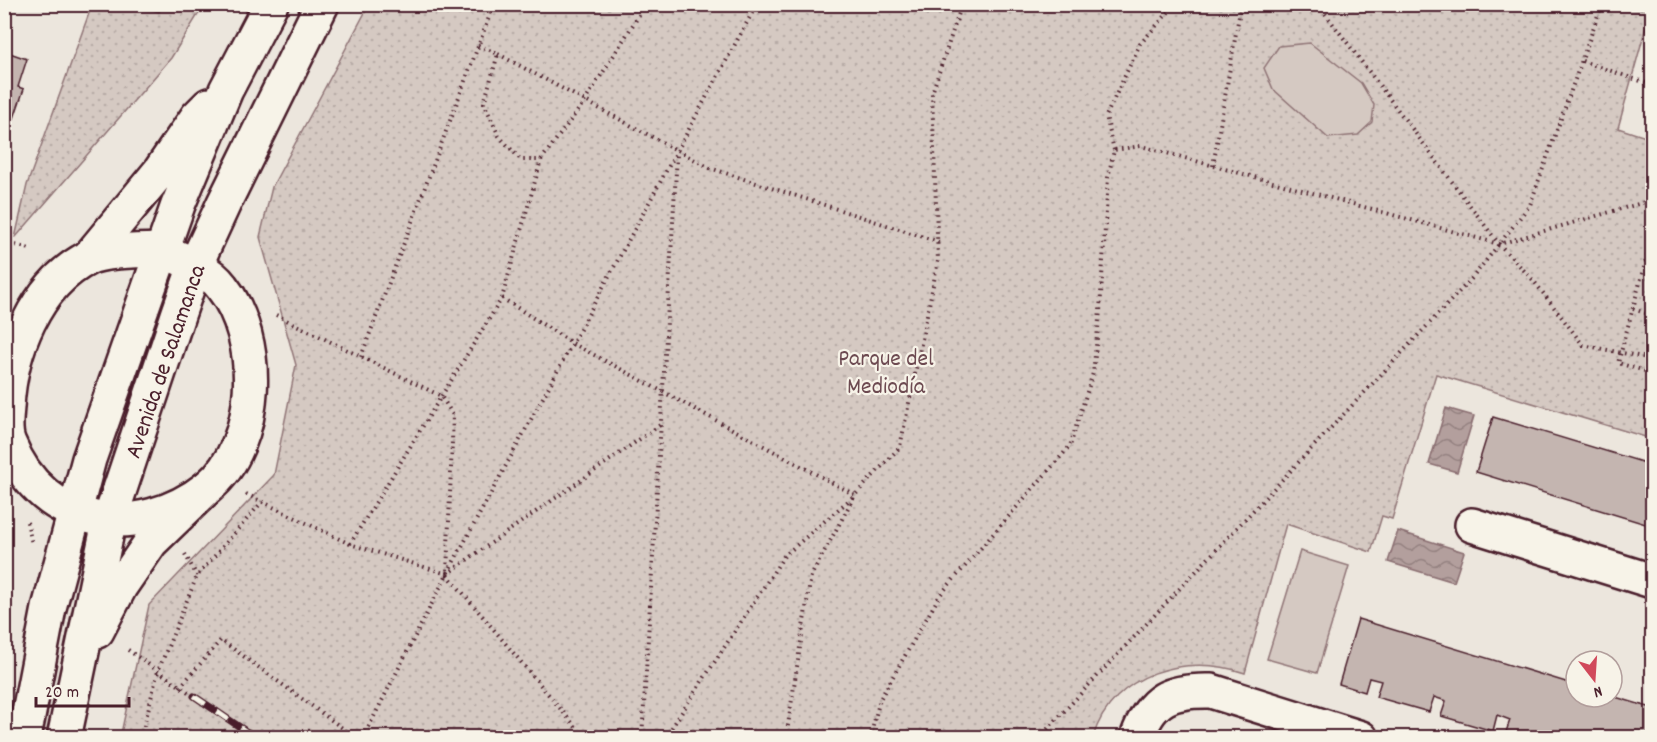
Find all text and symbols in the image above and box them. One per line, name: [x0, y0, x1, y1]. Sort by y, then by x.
street label: Avenida de Salamanca: [118, 260, 216, 463]
park label: Parque del Mediodía: [838, 343, 934, 405]
north arrow: [1564, 649, 1624, 709]
scale bar: [36, 670, 129, 708]
text: N: [1590, 679, 1605, 703]
text: 20 m: [45, 681, 79, 706]

